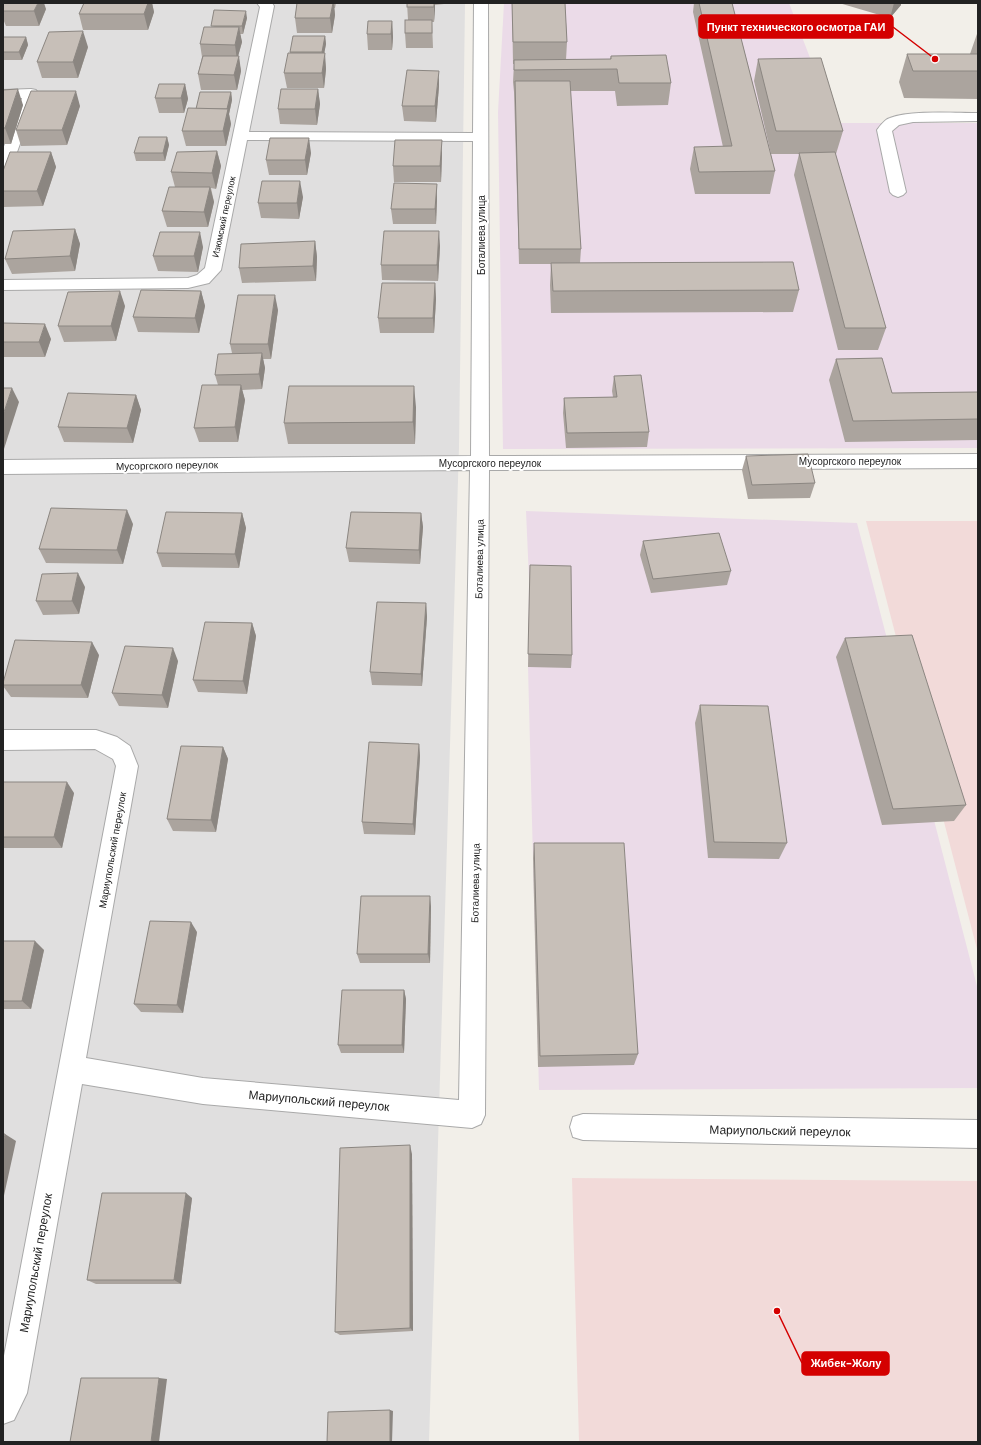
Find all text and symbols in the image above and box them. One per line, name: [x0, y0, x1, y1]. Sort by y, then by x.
callout: Пункт технического осмотра ГАИ: [699, 15, 893, 38]
text: Пункт технического осмотра ГАИ: [707, 20, 885, 34]
street label: Изюмский переулок: [210, 175, 238, 259]
street label: Боталиева улица: [475, 195, 488, 275]
street label: Мусоргского переулок: [799, 455, 902, 468]
street label: Мусоргского переулок: [439, 457, 542, 470]
street label: Мусоргского переулок: [116, 458, 219, 473]
street label: Боталиева улица: [472, 519, 487, 599]
street label: Мариупольский переулок: [96, 790, 129, 909]
street label: Боталиева улица: [468, 843, 483, 923]
street label: Мариупольский переулок: [248, 1087, 391, 1115]
street label: Мариупольский переулок: [709, 1122, 852, 1140]
street label: Мариупольский переулок: [16, 1191, 56, 1334]
callout: Жибек-Жолу: [802, 1352, 889, 1375]
text: Жибек-Жолу: [810, 1356, 882, 1370]

